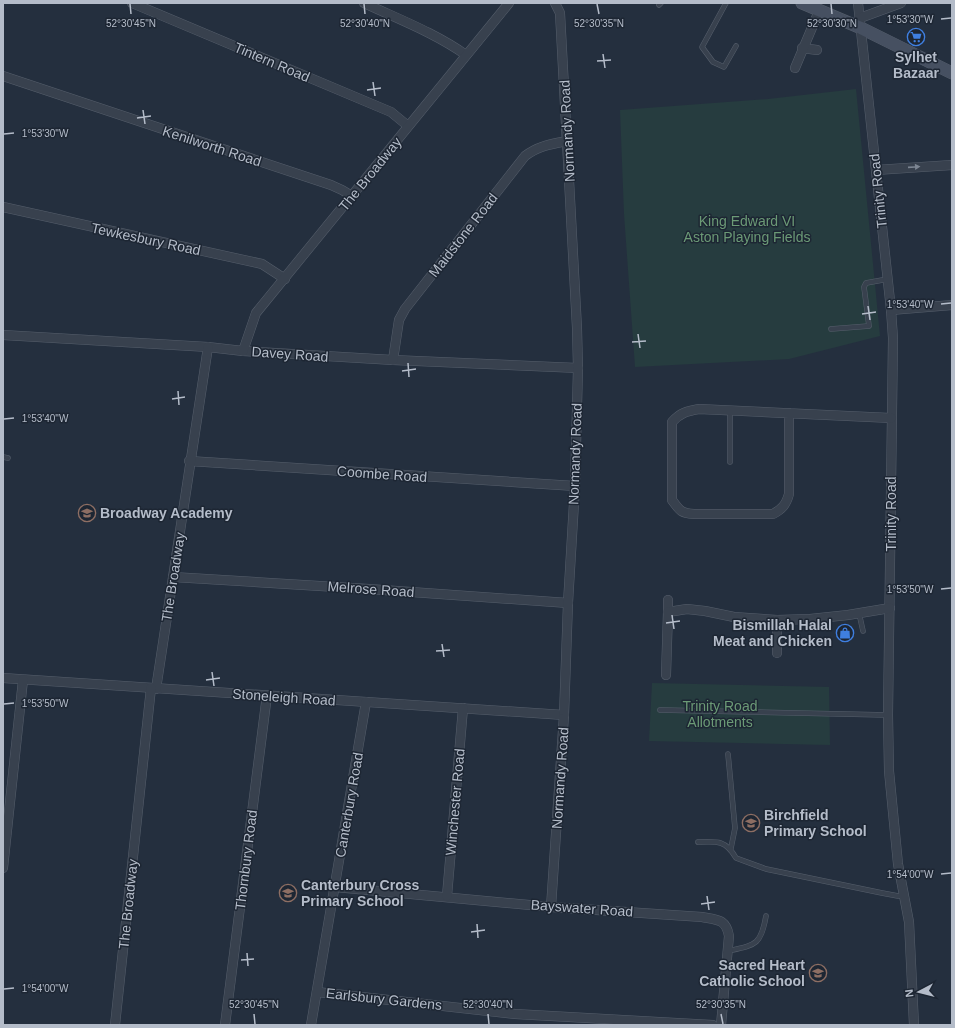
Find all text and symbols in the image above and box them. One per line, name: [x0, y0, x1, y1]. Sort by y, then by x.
text: 1°53'30"W: [887, 14, 934, 25]
text: 52°30'45"N: [106, 18, 156, 29]
text: 52°30'40"N: [340, 18, 390, 29]
text: 52°30'35"N: [574, 18, 624, 29]
text: 52°30'30"N: [807, 18, 857, 29]
supermarket icon: Sylhet Bazaar: [906, 27, 926, 47]
street label: Tintern Road: [232, 39, 312, 85]
place label: Sylhet Bazaar: [893, 49, 940, 81]
street label: Normandy Road: [556, 80, 578, 182]
street label: Kenilworth Road: [161, 123, 263, 169]
text: 1°53'30"W: [22, 128, 69, 139]
street label: The Broadway: [335, 134, 405, 214]
street label: Trinity Road: [866, 153, 890, 229]
one-way arrow: [908, 164, 920, 171]
street label: Maidstone Road: [425, 190, 501, 280]
park label: King Edward VI Aston Playing Fields: [684, 213, 810, 245]
street label: Tewkesbury Road: [90, 220, 202, 258]
text: 1°53'40"W: [887, 299, 934, 310]
street label: Davey Road: [251, 343, 329, 365]
street label: Normandy Road: [565, 403, 585, 505]
text: 1°53'40"W: [22, 413, 69, 424]
street label: Coombe Road: [336, 463, 428, 485]
street label: Trinity Road: [883, 477, 899, 551]
school or university icon: Broadway Academy: [77, 503, 97, 523]
place label: Broadway Academy: [100, 505, 233, 521]
street label: The Broadway: [158, 531, 188, 623]
street label: Melrose Road: [327, 578, 415, 600]
text: 1°53'50"W: [887, 584, 934, 595]
place label: Bismillah Halal Meat and Chicken: [713, 617, 832, 649]
shop icon: Bismillah Halal Meat and Chicken: [835, 623, 855, 643]
street label: Stoneleigh Road: [232, 685, 336, 709]
text: 1°53'50"W: [22, 698, 69, 709]
park label: Trinity Road Allotments: [683, 698, 757, 730]
street label: Normandy Road: [548, 727, 572, 829]
street label: Winchester Road: [442, 748, 468, 856]
street label: Canterbury Road: [332, 751, 366, 859]
place label: Birchfield Primary School: [764, 807, 867, 839]
street label: Thornbury Road: [232, 809, 260, 911]
school or university icon: Birchfield Primary School: [741, 813, 761, 833]
street label: The Broadway: [115, 858, 141, 950]
text: 1°54'00"W: [887, 869, 934, 880]
place label: Canterbury Cross Primary School: [301, 877, 419, 909]
school or university icon: Canterbury Cross Primary School: [278, 883, 298, 903]
street label: Bayswater Road: [530, 896, 634, 920]
place label: Sacred Heart Catholic School: [699, 957, 805, 989]
school or university icon: Sacred Heart Catholic School: [808, 963, 828, 983]
north arrow: [899, 972, 939, 1012]
text: 1°54'00"W: [22, 983, 69, 994]
street label: Earlsbury Gardens: [325, 985, 443, 1013]
text: N: [903, 988, 916, 998]
text: 52°30'45"N: [229, 999, 279, 1010]
text: 52°30'40"N: [463, 999, 513, 1010]
text: 52°30'35"N: [696, 999, 746, 1010]

